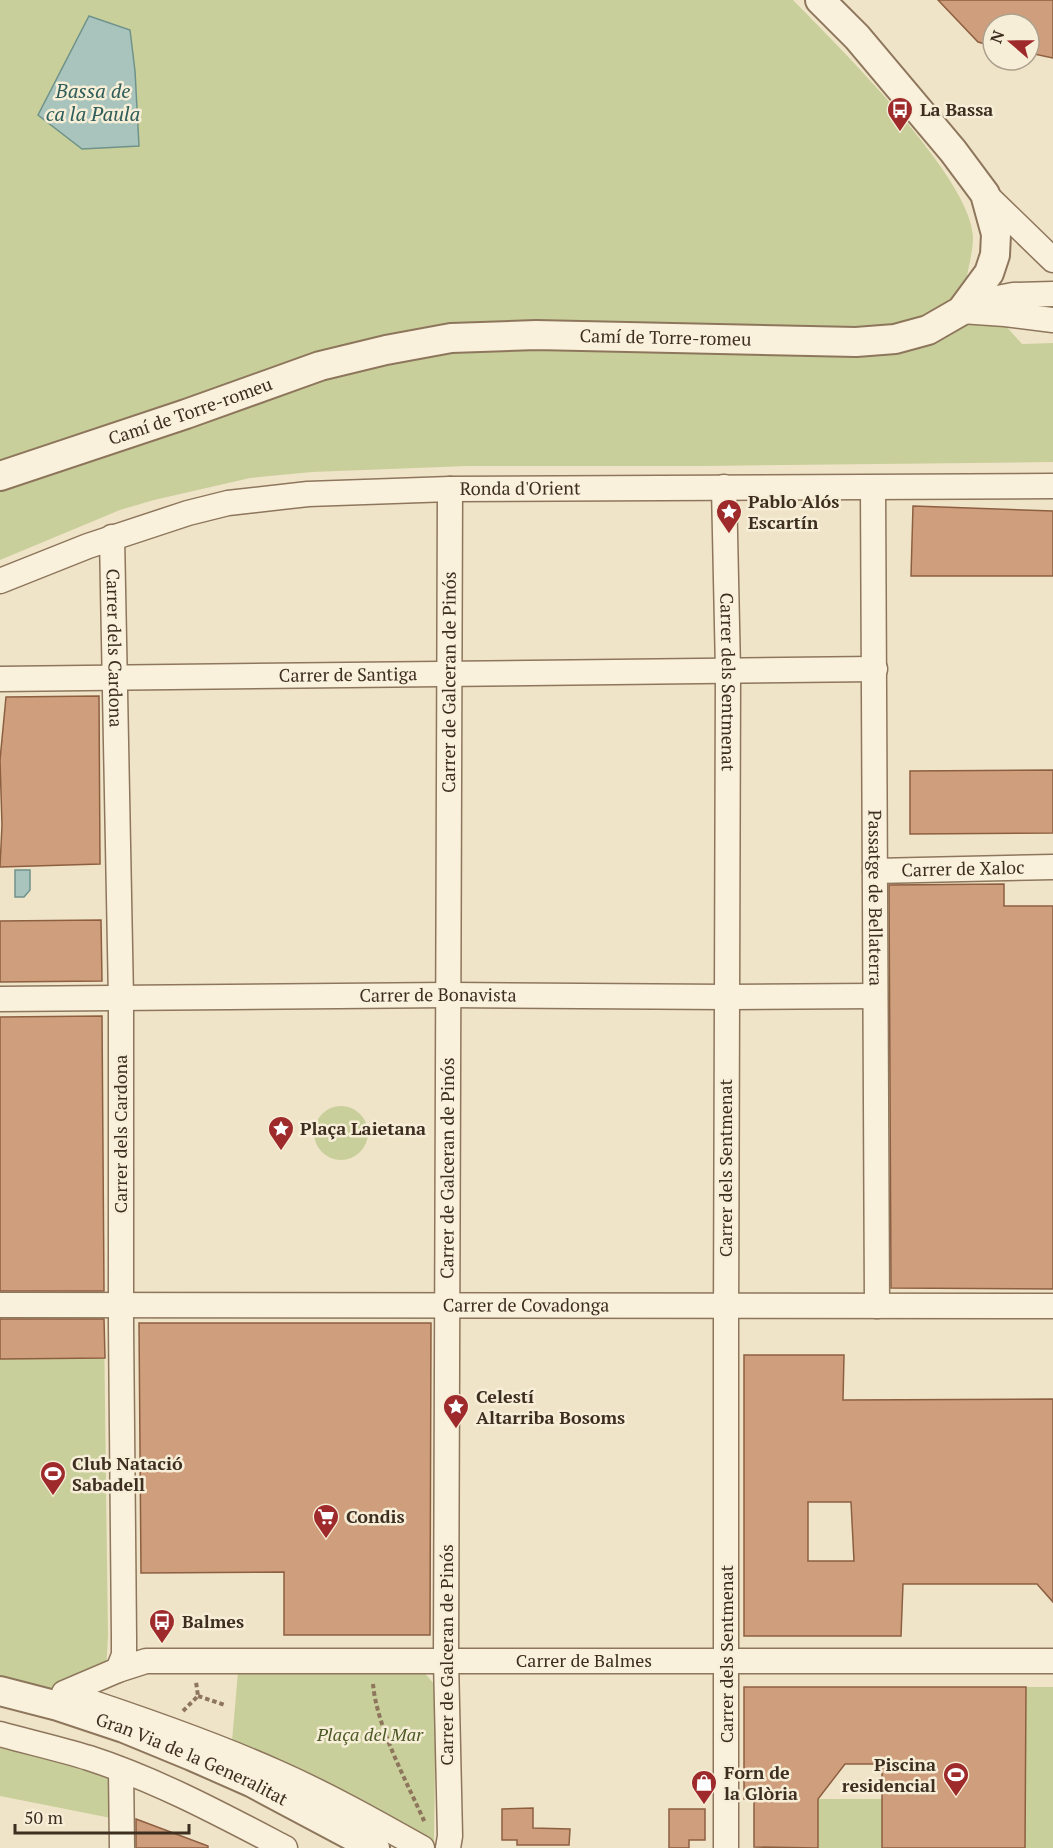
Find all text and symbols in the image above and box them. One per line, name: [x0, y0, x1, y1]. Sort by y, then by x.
north arrow: [981, 12, 1041, 72]
text: N: [984, 27, 1009, 46]
water label: Bassa de ca la Paula: [46, 77, 140, 127]
bus stop icon: La Bassa: [885, 95, 915, 133]
place label: La Bassa: [920, 97, 993, 121]
street label: Camí de Torre-romeu: [579, 323, 752, 351]
street label: Camí de Torre-romeu: [105, 371, 275, 450]
street label: Ronda d'Orient: [460, 475, 581, 500]
place label: Pablo Alós Escartín: [748, 489, 839, 534]
place icon: Pablo Alós Escartín: [714, 497, 744, 535]
street label: Carrer dels Cardona: [102, 568, 129, 728]
street label: Carrer de Galceran de Pinós: [436, 571, 461, 793]
street label: Carrer dels Sentmenat: [715, 592, 741, 772]
street label: Carrer de Santiga: [279, 661, 417, 687]
street label: Passatge de Bellaterra: [864, 810, 888, 986]
street label: Carrer de Xaloc: [901, 855, 1025, 881]
street label: Carrer de Bonavista: [359, 982, 517, 1007]
street label: Carrer dels Cardona: [108, 1055, 132, 1213]
street label: Carrer de Galceran de Pinós: [434, 1057, 459, 1279]
street label: Carrer dels Sentmenat: [713, 1078, 737, 1257]
place icon: Plaça Laietana: [266, 1114, 296, 1152]
place label: Plaça Laietana: [300, 1116, 426, 1140]
street label: Carrer de Covadonga: [443, 1292, 609, 1317]
place label: Celestí Altarriba Bosoms: [476, 1384, 625, 1429]
place icon: Celestí Altarriba Bosoms: [441, 1392, 471, 1430]
place label: Club Natació Sabadell: [72, 1451, 183, 1496]
sports icon: Club Natació Sabadell: [38, 1459, 68, 1497]
supermarket icon: Condis: [311, 1502, 341, 1540]
place label: Condis: [346, 1504, 405, 1528]
street label: Carrer de Galceran de Pinós: [434, 1544, 458, 1766]
street label: Carrer dels Sentmenat: [714, 1564, 738, 1743]
bus stop icon: Balmes: [147, 1607, 177, 1645]
place label: Balmes: [182, 1609, 244, 1633]
street label: Carrer de Balmes: [516, 1648, 652, 1672]
street label: Gran Via de la Generalitat: [93, 1706, 293, 1811]
park label: Plaça del Mar: [316, 1722, 424, 1746]
place label: Piscina residencial: [842, 1752, 936, 1797]
place label: Forn de la Glòria: [724, 1760, 798, 1805]
sports icon: Piscina residencial: [941, 1760, 971, 1798]
shop icon: Forn de la Glòria: [689, 1768, 719, 1806]
scale bar: [15, 1797, 189, 1835]
text: 50 m: [24, 1805, 64, 1829]

